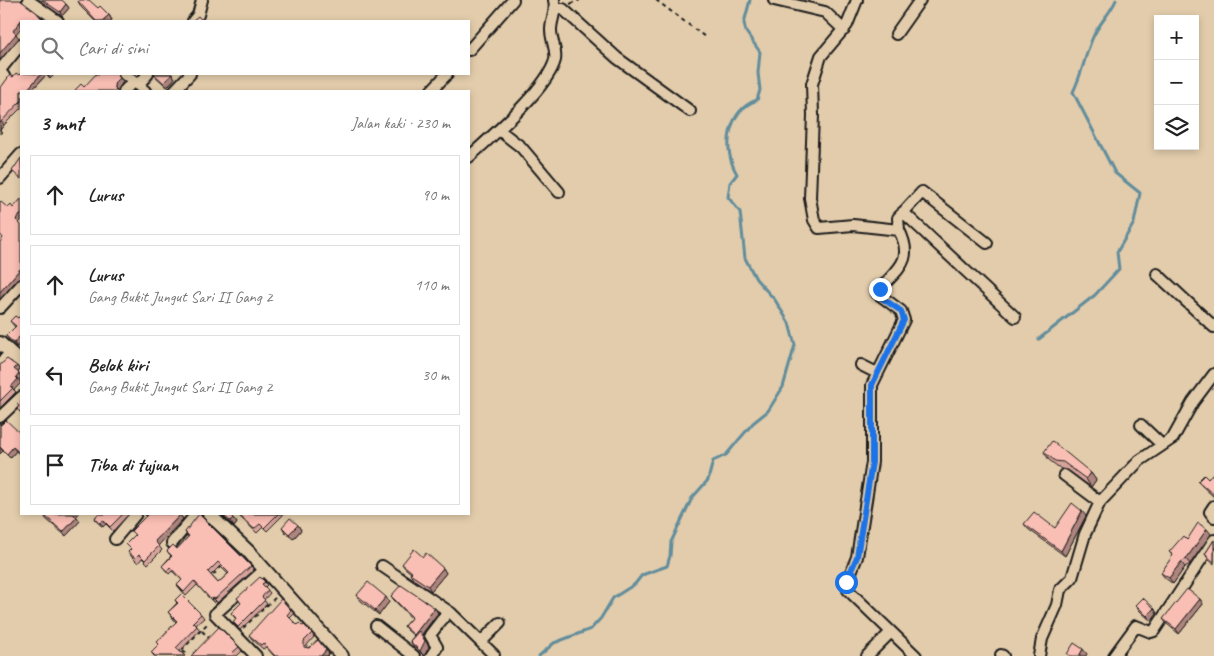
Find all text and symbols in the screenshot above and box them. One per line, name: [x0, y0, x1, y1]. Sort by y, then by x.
map controls: [1154, 15, 1199, 150]
button: +: [1154, 15, 1199, 60]
search box: [20, 20, 470, 75]
icon: search: [38, 34, 66, 62]
text: Cari di sini: [78, 36, 148, 60]
button: −: [1154, 60, 1199, 105]
button: layers: [1154, 105, 1199, 150]
text: 3 mnt: [40, 110, 83, 136]
text: Jalan kaki · 230 m: [352, 113, 450, 133]
icon: ahead: [41, 181, 69, 209]
text: Lurus: [88, 183, 123, 207]
text: 90 m: [422, 185, 449, 205]
text: Lurus: [88, 263, 123, 287]
icon: ahead: [41, 271, 69, 299]
text: 110 m: [415, 275, 449, 295]
route end: [869, 278, 892, 301]
text: Gang Bukit Jungut Sari II Gang 2: [88, 287, 273, 307]
text: Belok kiri: [88, 353, 148, 377]
icon: left: [41, 361, 69, 389]
text: 30 m: [422, 365, 449, 385]
text: Gang Bukit Jungut Sari II Gang 2: [88, 377, 273, 397]
icon: arrive: [41, 451, 69, 479]
text: Tiba di tujuan: [88, 453, 178, 477]
route start: [835, 571, 858, 594]

